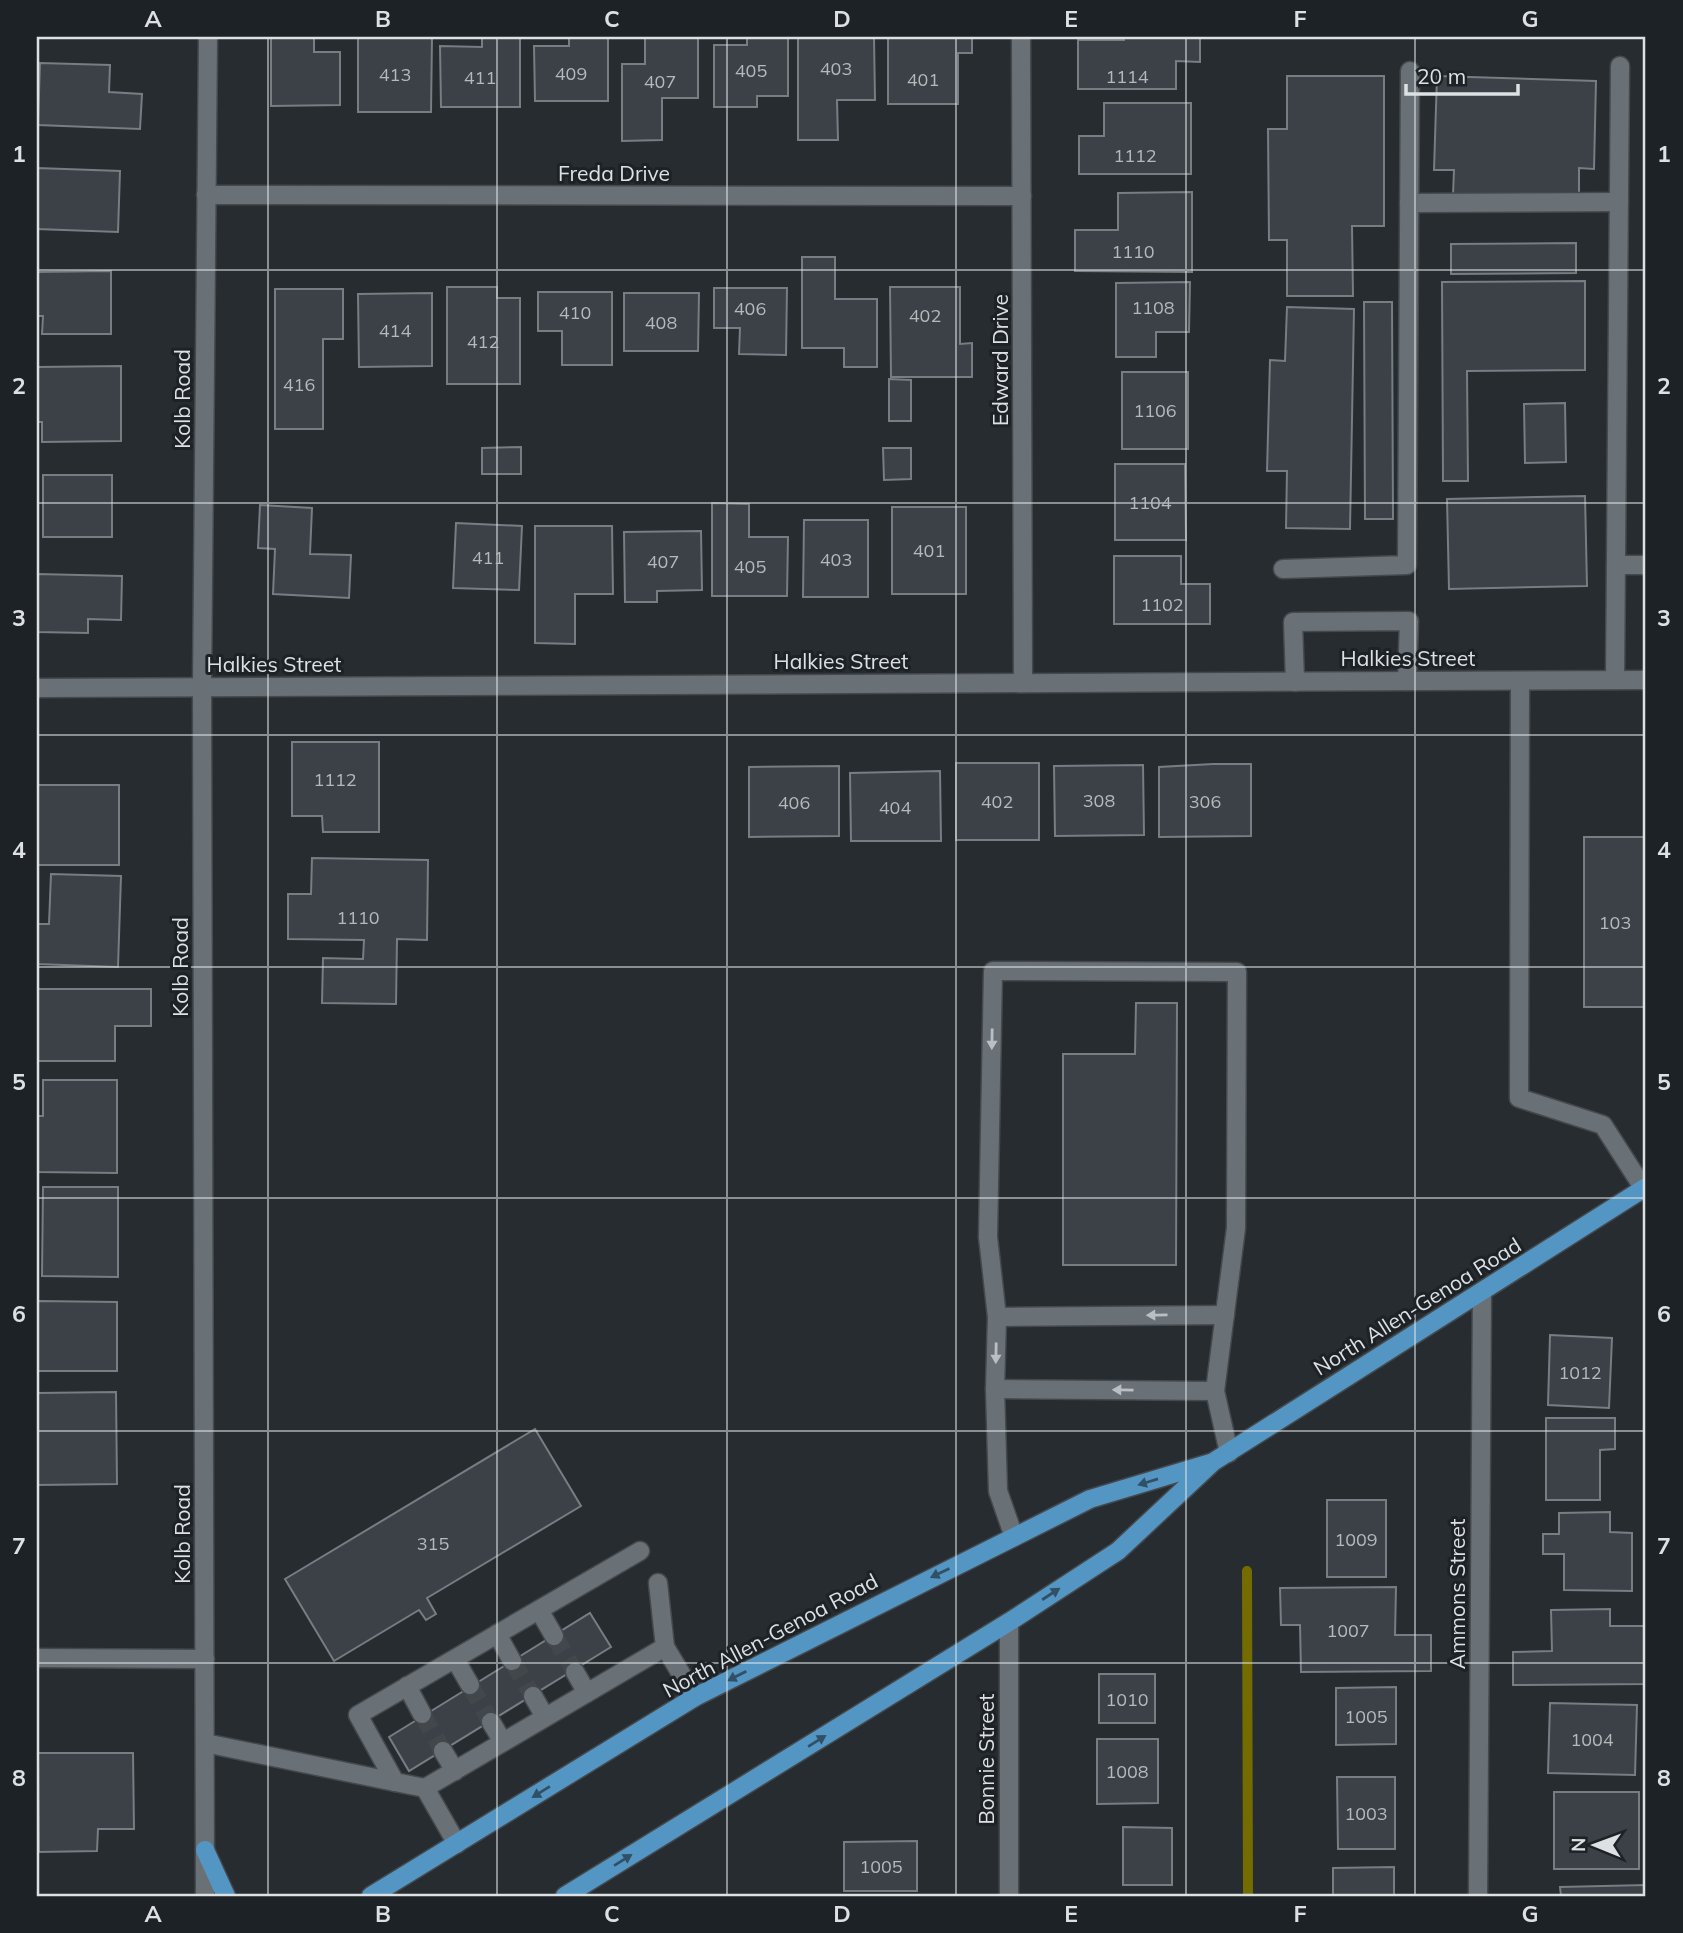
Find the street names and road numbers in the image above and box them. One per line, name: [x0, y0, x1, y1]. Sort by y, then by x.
street label: Freda Drive: [558, 160, 670, 186]
street label: Edward Drive: [987, 294, 1013, 426]
street label: Kolb Road: [169, 349, 195, 449]
street label: Halkies Street: [1341, 645, 1475, 671]
street label: Halkies Street: [774, 648, 908, 674]
street label: Halkies Street: [207, 651, 341, 677]
street label: Kolb Road: [167, 917, 193, 1017]
street label: North Allen-Genoa Road: [1308, 1231, 1526, 1381]
street label: Kolb Road: [169, 1484, 195, 1584]
street label: Ammons Street: [1444, 1519, 1470, 1669]
street label: North Allen-Genoa Road: [658, 1567, 882, 1703]
street label: Bonnie Street: [973, 1694, 999, 1824]

